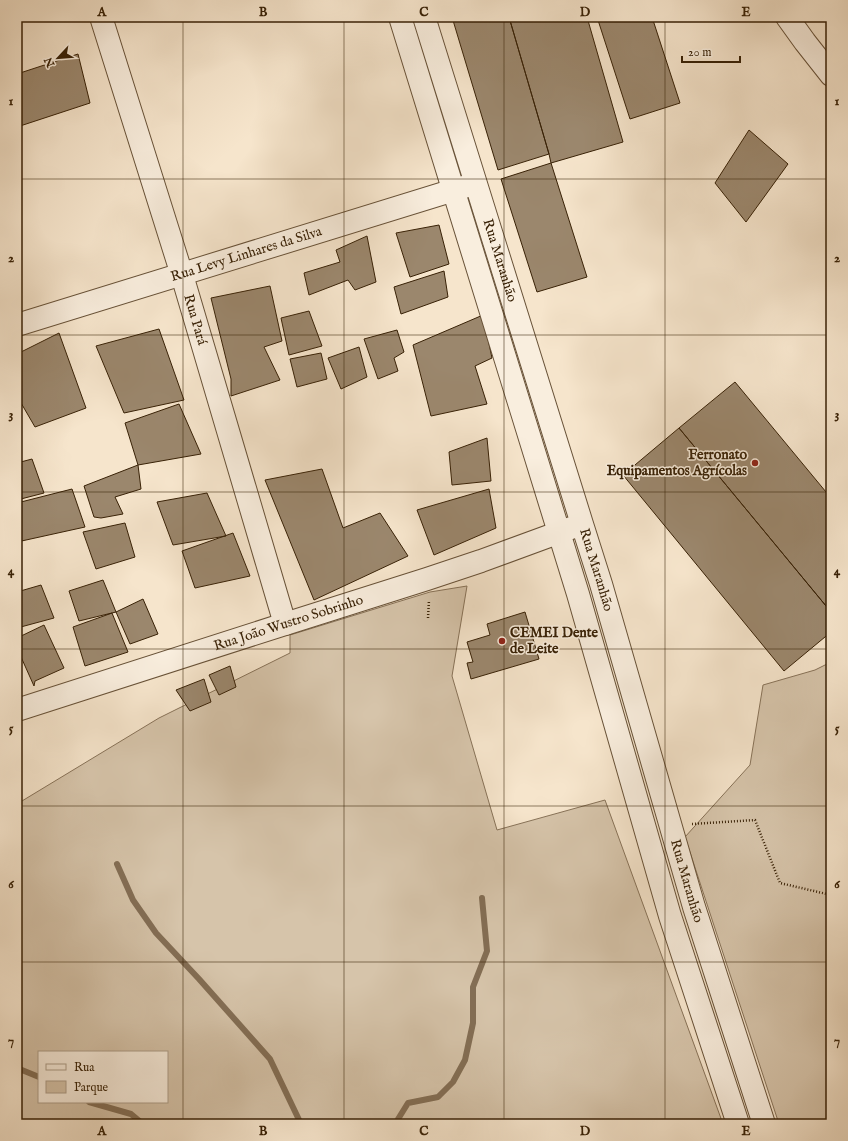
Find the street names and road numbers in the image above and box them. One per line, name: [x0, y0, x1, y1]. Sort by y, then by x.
street label: Rua Maranhão: [478, 217, 521, 305]
street label: Rua Levy Linhares da Silva: [168, 222, 325, 286]
street label: Rua Pará: [179, 292, 211, 348]
street label: Rua Maranhão: [575, 526, 618, 614]
street label: Rua João Wustro Sobrinho: [211, 591, 366, 655]
street label: Rua Maranhão: [666, 837, 708, 925]

